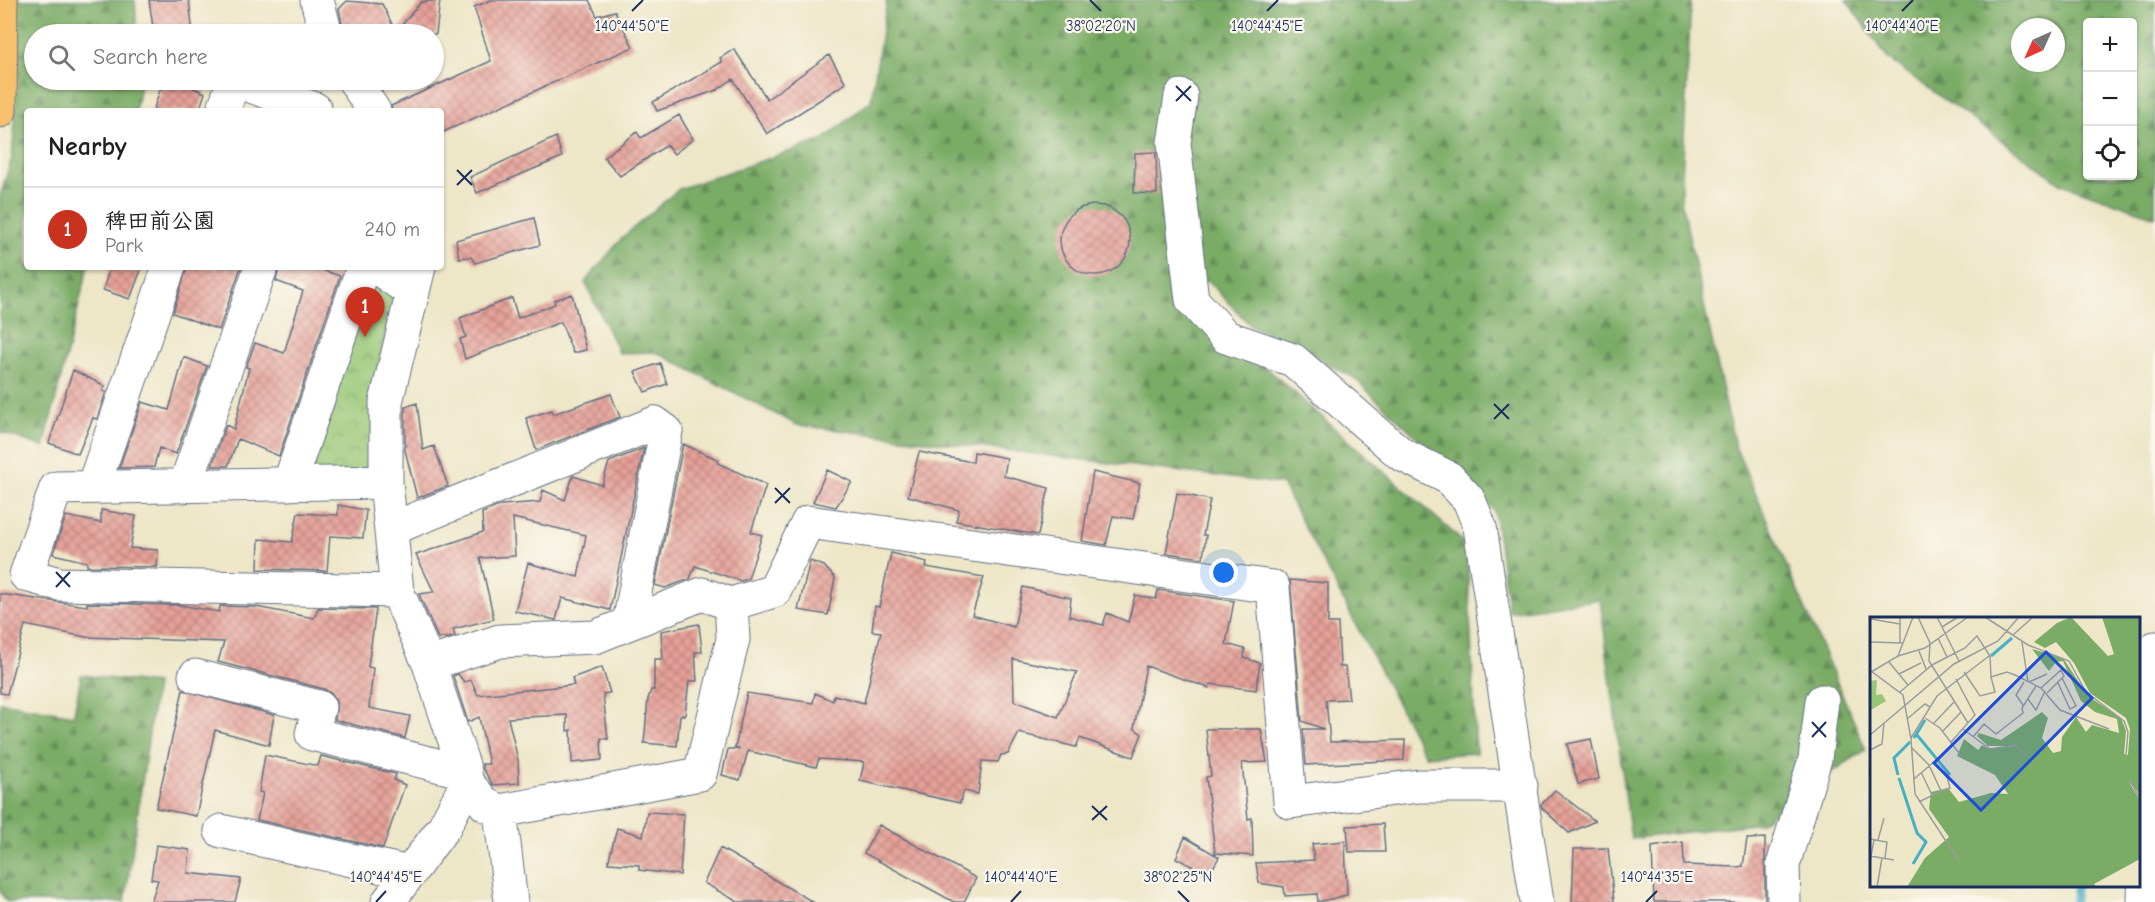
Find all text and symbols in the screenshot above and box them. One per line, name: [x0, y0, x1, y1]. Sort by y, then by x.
text: 140°44'50"E: [595, 17, 669, 35]
text: 38°02'20"N: [1066, 17, 1136, 35]
text: 140°44'45"E: [1231, 17, 1303, 35]
text: 140°44'40"E: [1865, 17, 1939, 35]
north arrow: [2011, 18, 2065, 72]
map controls: [2083, 18, 2137, 180]
button: +: [2083, 18, 2137, 72]
search box: [24, 24, 444, 90]
icon: search: [45, 41, 78, 74]
text: Search here: [93, 44, 208, 70]
button: −: [2083, 72, 2137, 126]
button: locate: [2083, 126, 2137, 180]
text: Nearby: [48, 132, 127, 162]
text: 稗田前公園: [105, 208, 215, 234]
text: 1: [64, 218, 71, 241]
text: 240 m: [365, 218, 420, 241]
text: Park: [105, 234, 143, 257]
pin: 1: [346, 288, 385, 337]
your location: [1209, 558, 1238, 587]
inset map: [1870, 617, 2140, 887]
text: 140°44'45"E: [350, 868, 422, 886]
text: 140°44'40"E: [984, 868, 1058, 886]
text: 38°02'25"N: [1144, 868, 1212, 886]
text: 140°44'35"E: [1621, 868, 1693, 886]

